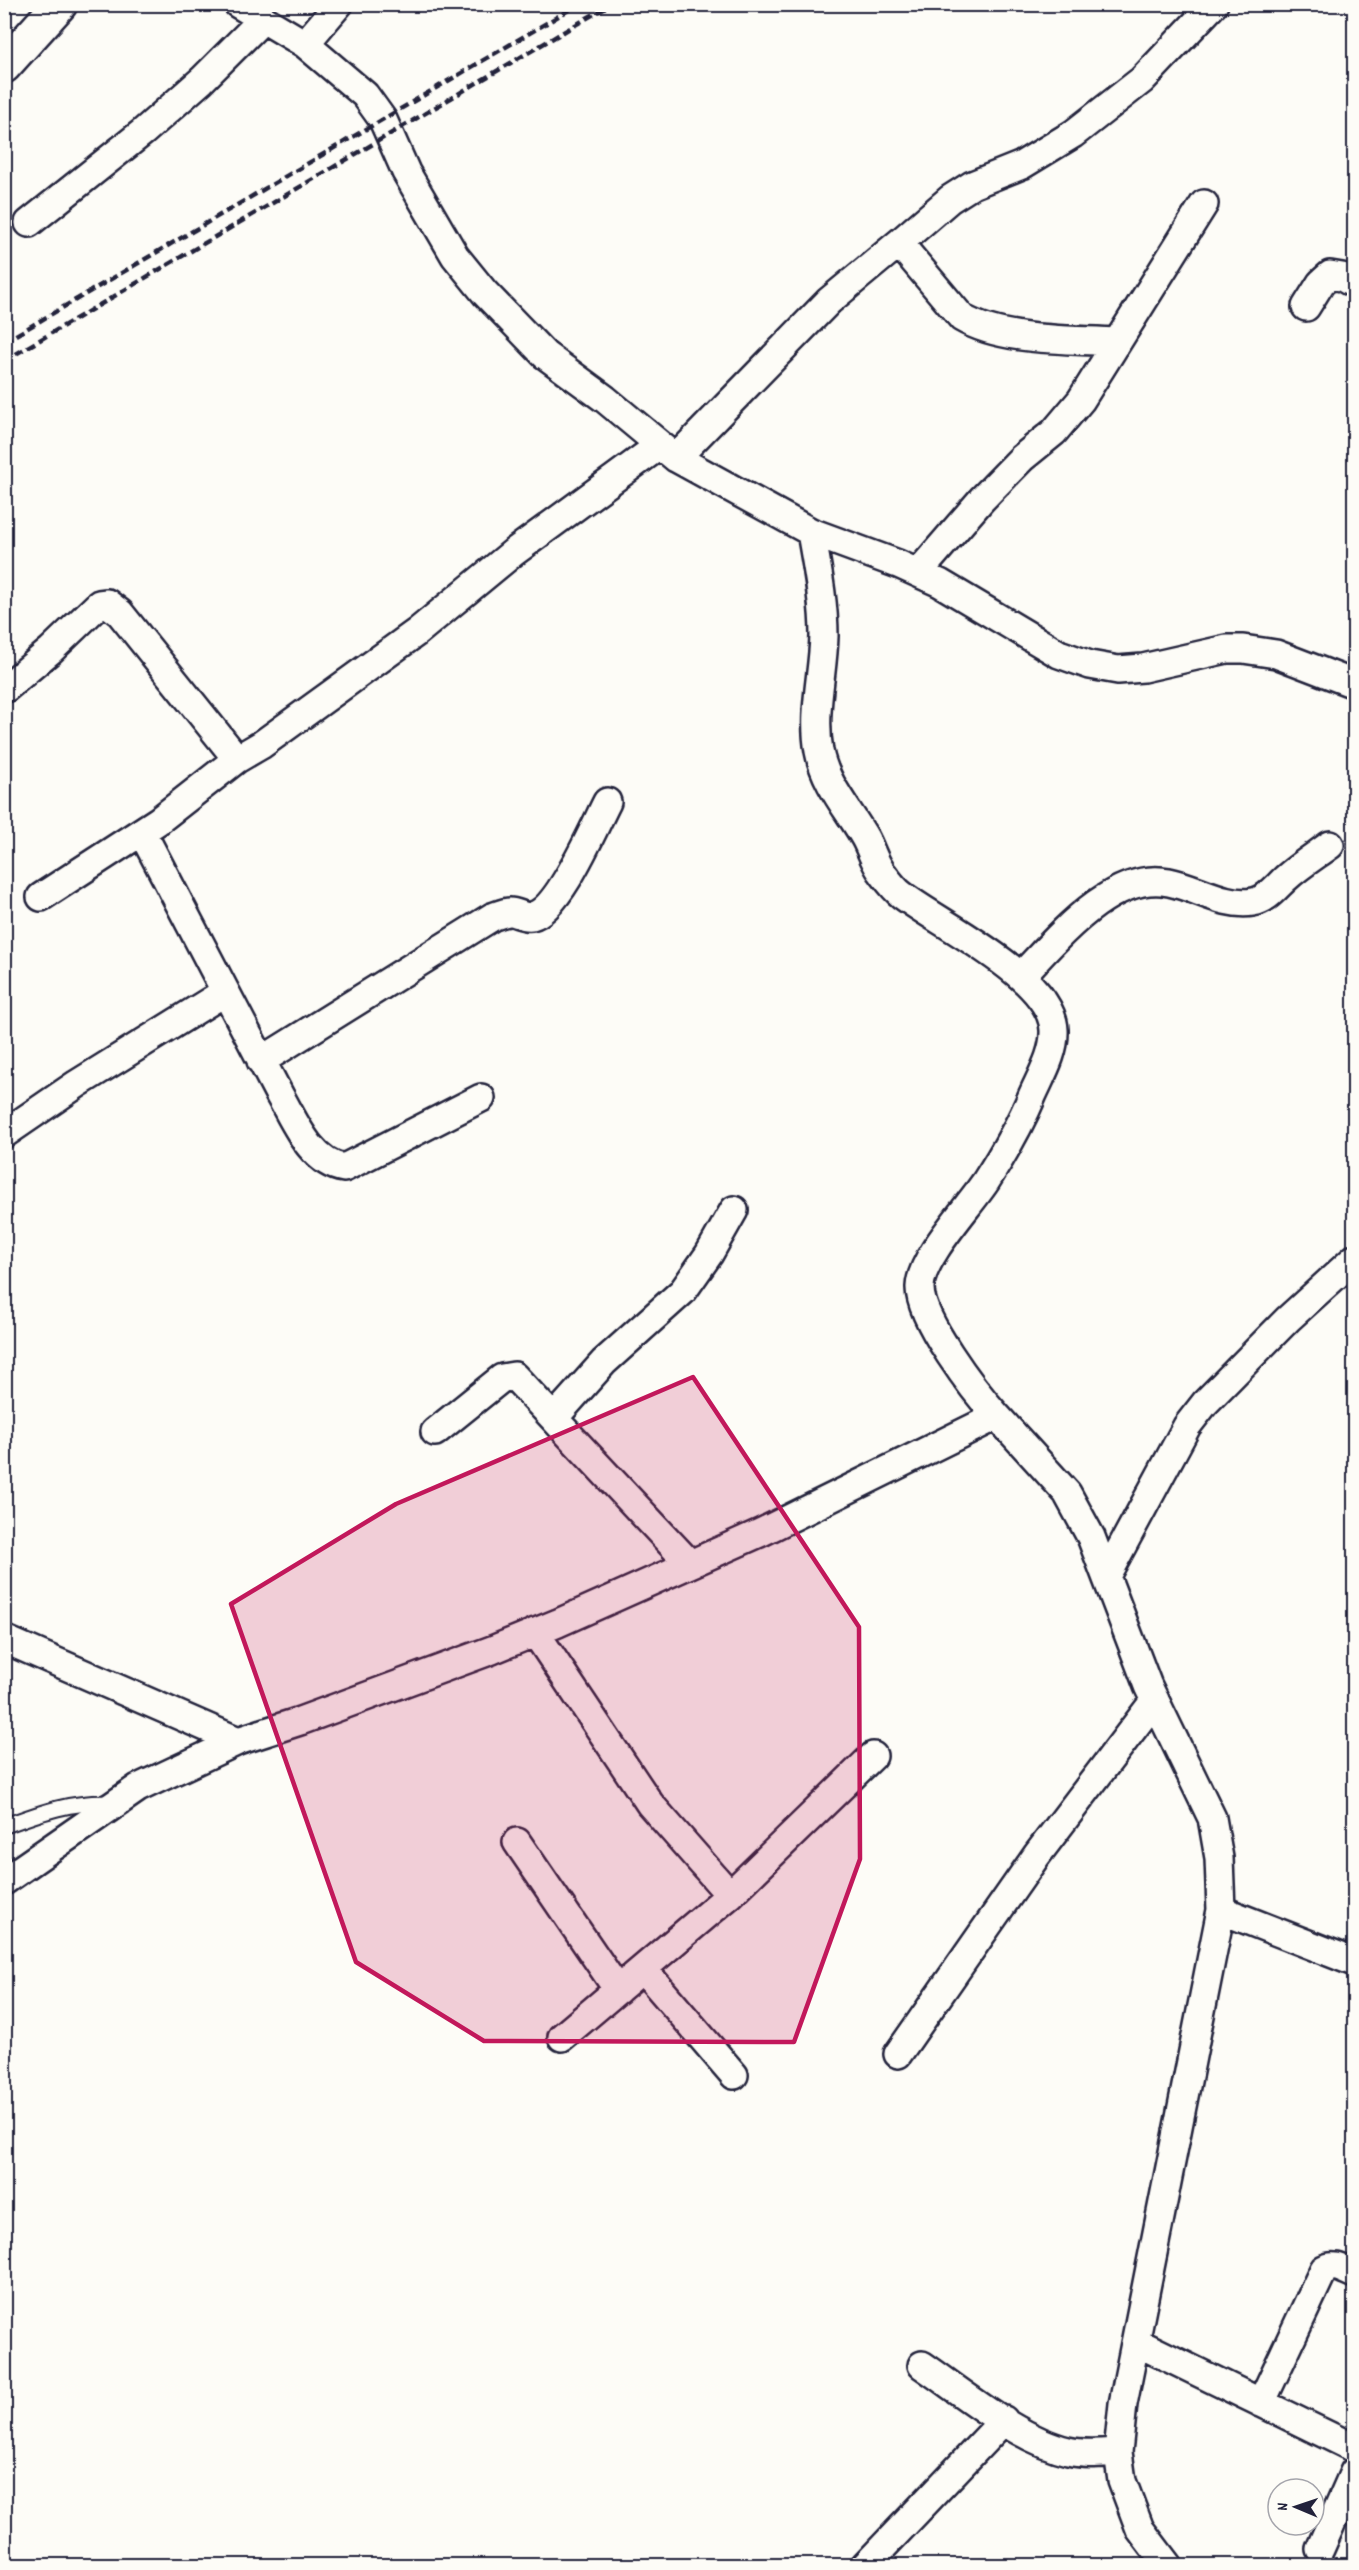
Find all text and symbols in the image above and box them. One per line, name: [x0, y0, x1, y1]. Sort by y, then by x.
north arrow: [1266, 2477, 1326, 2537]
text: N: [1272, 2502, 1295, 2511]

